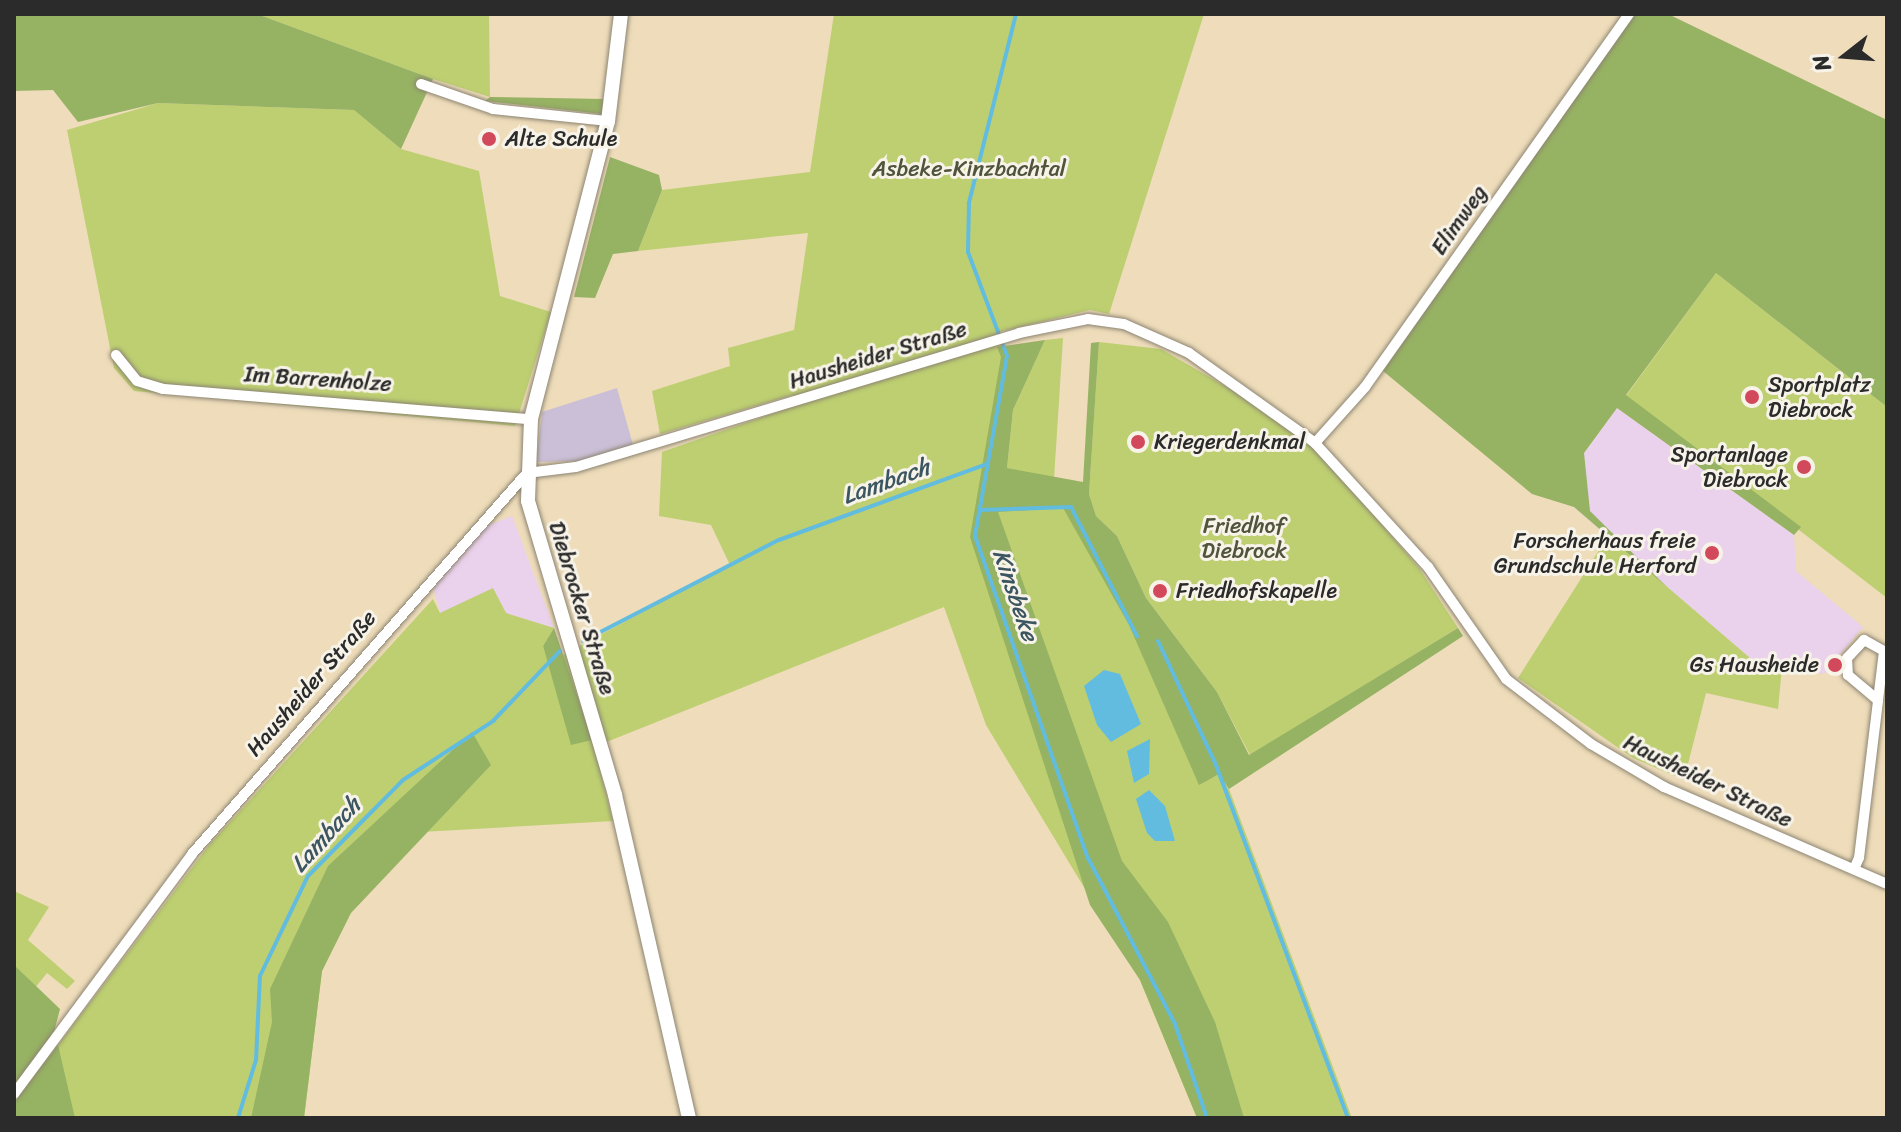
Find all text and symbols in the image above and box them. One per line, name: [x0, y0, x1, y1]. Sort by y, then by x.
north arrow: [1805, 16, 1885, 96]
text: N: [1801, 50, 1842, 76]
place label: Alte Schule: [505, 126, 618, 152]
marker: Alte Schule: [480, 130, 498, 148]
park label: Asbeke-Kinzbachtal: [872, 156, 1066, 182]
street label: Elimweg: [1426, 180, 1492, 260]
street label: Hausheider Straße: [786, 315, 970, 395]
street label: Im Barrenholze: [243, 361, 393, 397]
place label: Sportplatz Diebrock: [1768, 371, 1871, 422]
marker: Sportplatz Diebrock: [1743, 388, 1761, 406]
place label: Kriegerdenkmal: [1154, 429, 1305, 455]
marker: Kriegerdenkmal: [1129, 433, 1147, 451]
place label: Sportanlage Diebrock: [1671, 441, 1788, 492]
water label: Lambach: [838, 453, 934, 511]
marker: Sportanlage Diebrock: [1795, 458, 1813, 476]
park label: Friedhof Diebrock: [1201, 512, 1287, 564]
street label: Diebrocker Straße: [543, 517, 621, 699]
place label: Forscherhaus freie Grundschule Herford: [1494, 527, 1696, 578]
marker: Forscherhaus freie Grundschule Herford: [1703, 544, 1721, 562]
water label: Kinsbeke: [986, 546, 1044, 644]
place label: Friedhofskapelle: [1176, 578, 1337, 604]
marker: Friedhofskapelle: [1151, 582, 1169, 600]
street label: Hausheider Straße: [241, 605, 381, 761]
place label: Gs Hausheide: [1690, 652, 1819, 678]
marker: Gs Hausheide: [1826, 656, 1844, 674]
street label: Hausheider Straße: [1619, 729, 1797, 833]
water label: Lambach: [285, 792, 367, 878]

